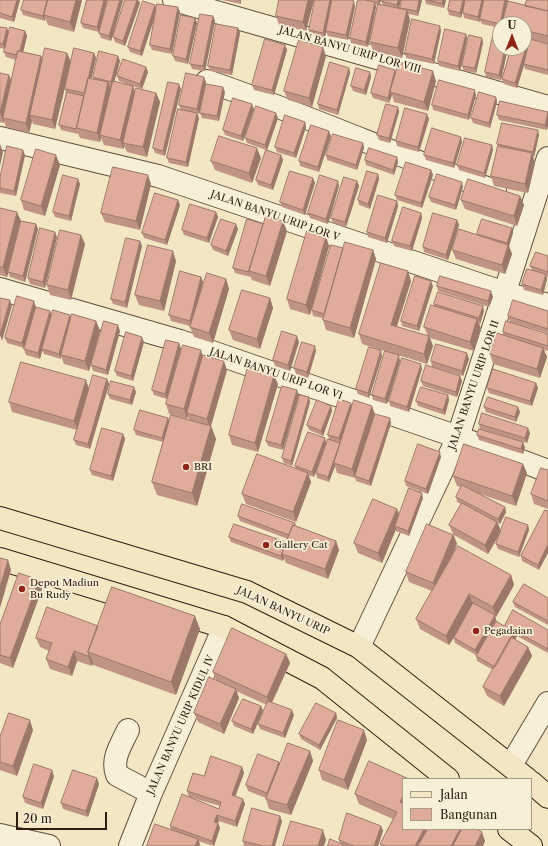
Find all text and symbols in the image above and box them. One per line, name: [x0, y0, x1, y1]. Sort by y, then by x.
north arrow: [492, 16, 532, 56]
text: U: [508, 18, 516, 32]
street label: JALAN BANYU URIP LOR VIII: [278, 24, 422, 76]
street label: JALAN BANYU URIP LOR V: [209, 188, 341, 244]
street label: JALAN BANYU URIP LOR II: [446, 319, 502, 451]
street label: JALAN BANYU URIP LOR VI: [208, 346, 344, 402]
place label: BRI: [194, 461, 212, 473]
marker: BRI: [181, 462, 191, 472]
place label: Gallery Cat: [274, 539, 328, 551]
marker: Gallery Cat: [261, 540, 271, 550]
place label: Depot Madiun Bu Rudy: [30, 577, 99, 600]
marker: Depot Madiun Bu Rudy: [17, 584, 27, 594]
street label: JALAN BANYU URIP: [235, 584, 331, 638]
place label: Pegadaian: [484, 625, 532, 637]
marker: Pegadaian: [471, 626, 481, 636]
street label: JALAN BANYU URIP KIDUL IV: [145, 653, 217, 797]
legend: [402, 778, 532, 830]
text: Jalan: [440, 787, 468, 802]
scale bar: [18, 804, 109, 830]
text: Bangunan: [440, 807, 497, 822]
text: 20 m: [23, 811, 52, 826]

